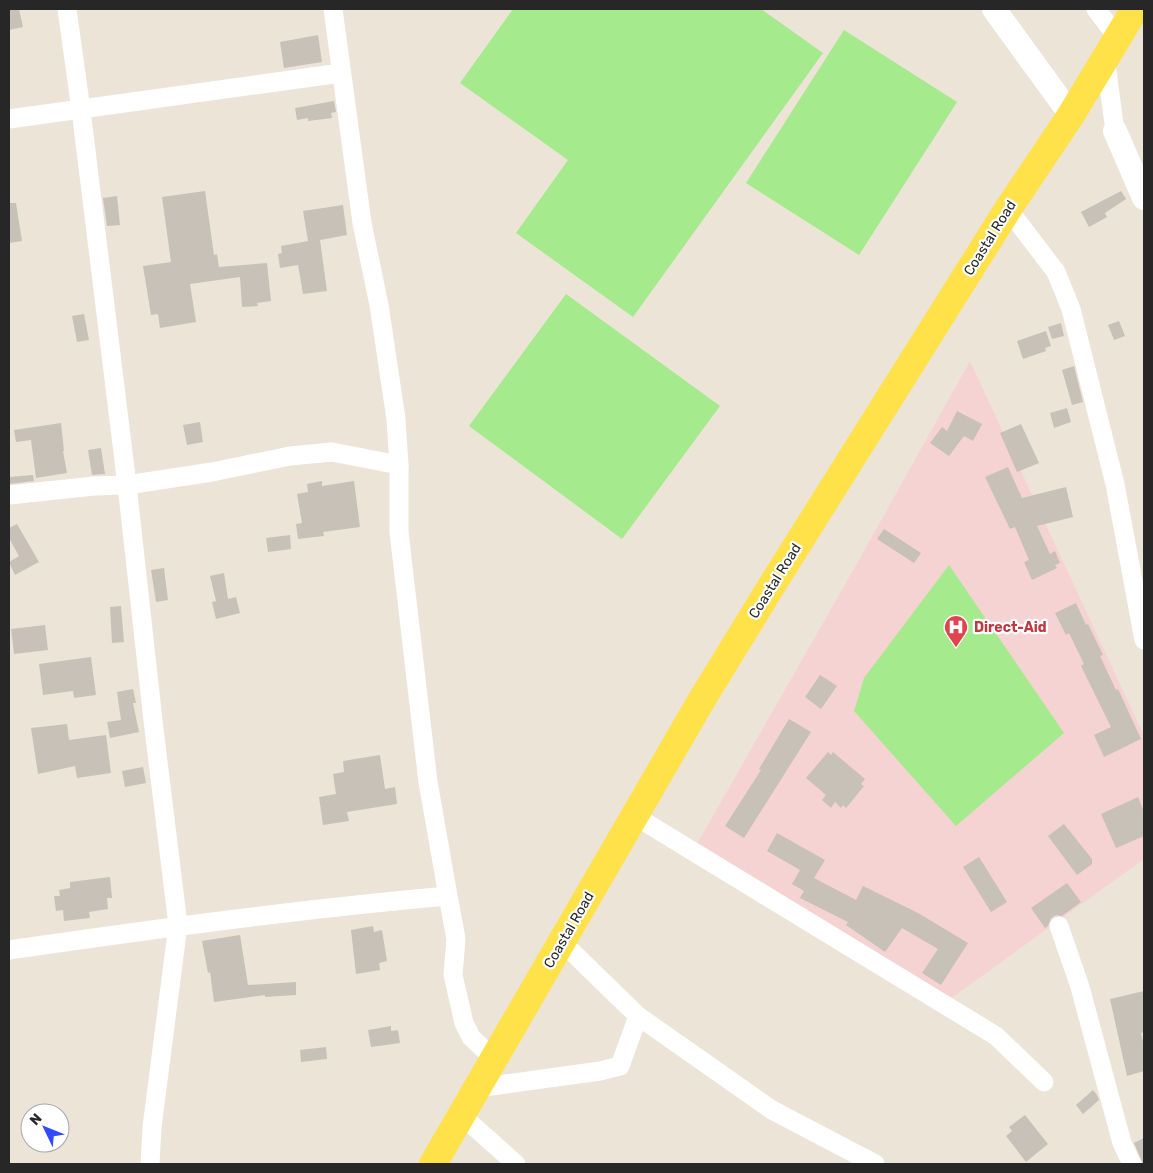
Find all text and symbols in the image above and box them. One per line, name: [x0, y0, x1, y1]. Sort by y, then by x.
street label: Coastal Road: [960, 197, 1020, 279]
street label: Coastal Road: [745, 540, 805, 622]
hospital icon: Direct-Aid: [943, 614, 969, 648]
place label: Direct-Aid: [974, 619, 1047, 636]
street label: Coastal Road: [540, 889, 598, 971]
north arrow: [20, 1103, 70, 1153]
text: N: [26, 1110, 46, 1129]

